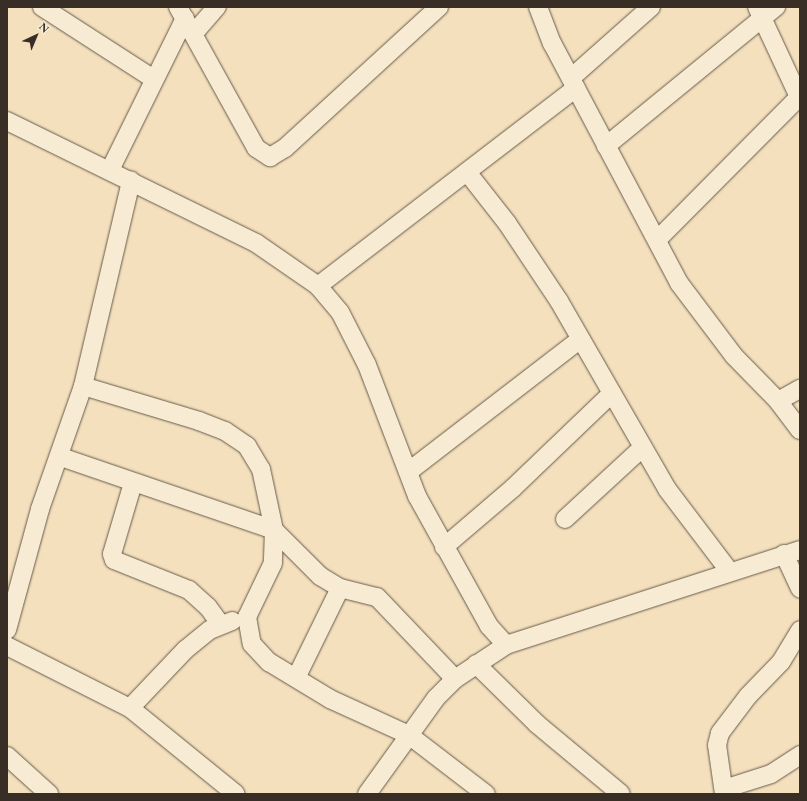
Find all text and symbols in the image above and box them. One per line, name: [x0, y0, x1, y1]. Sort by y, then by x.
north arrow: [16, 16, 56, 56]
text: N: [36, 19, 52, 35]

